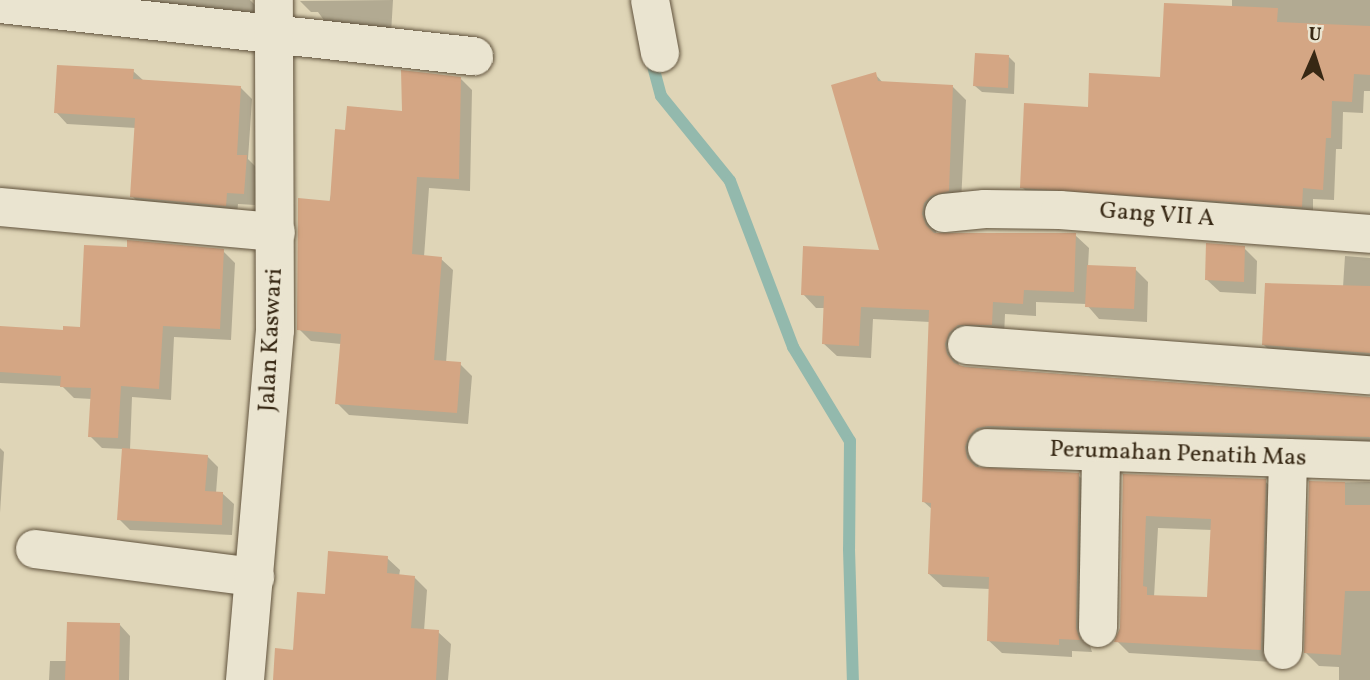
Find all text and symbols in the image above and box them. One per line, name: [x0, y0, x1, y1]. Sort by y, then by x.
north arrow: [1279, 21, 1349, 91]
text: U: [1308, 22, 1322, 48]
street label: Gang VII A: [1098, 198, 1216, 234]
street label: Jalan Kaswari: [254, 267, 290, 413]
street label: Perumahan Penatih Mas: [1049, 436, 1307, 474]

